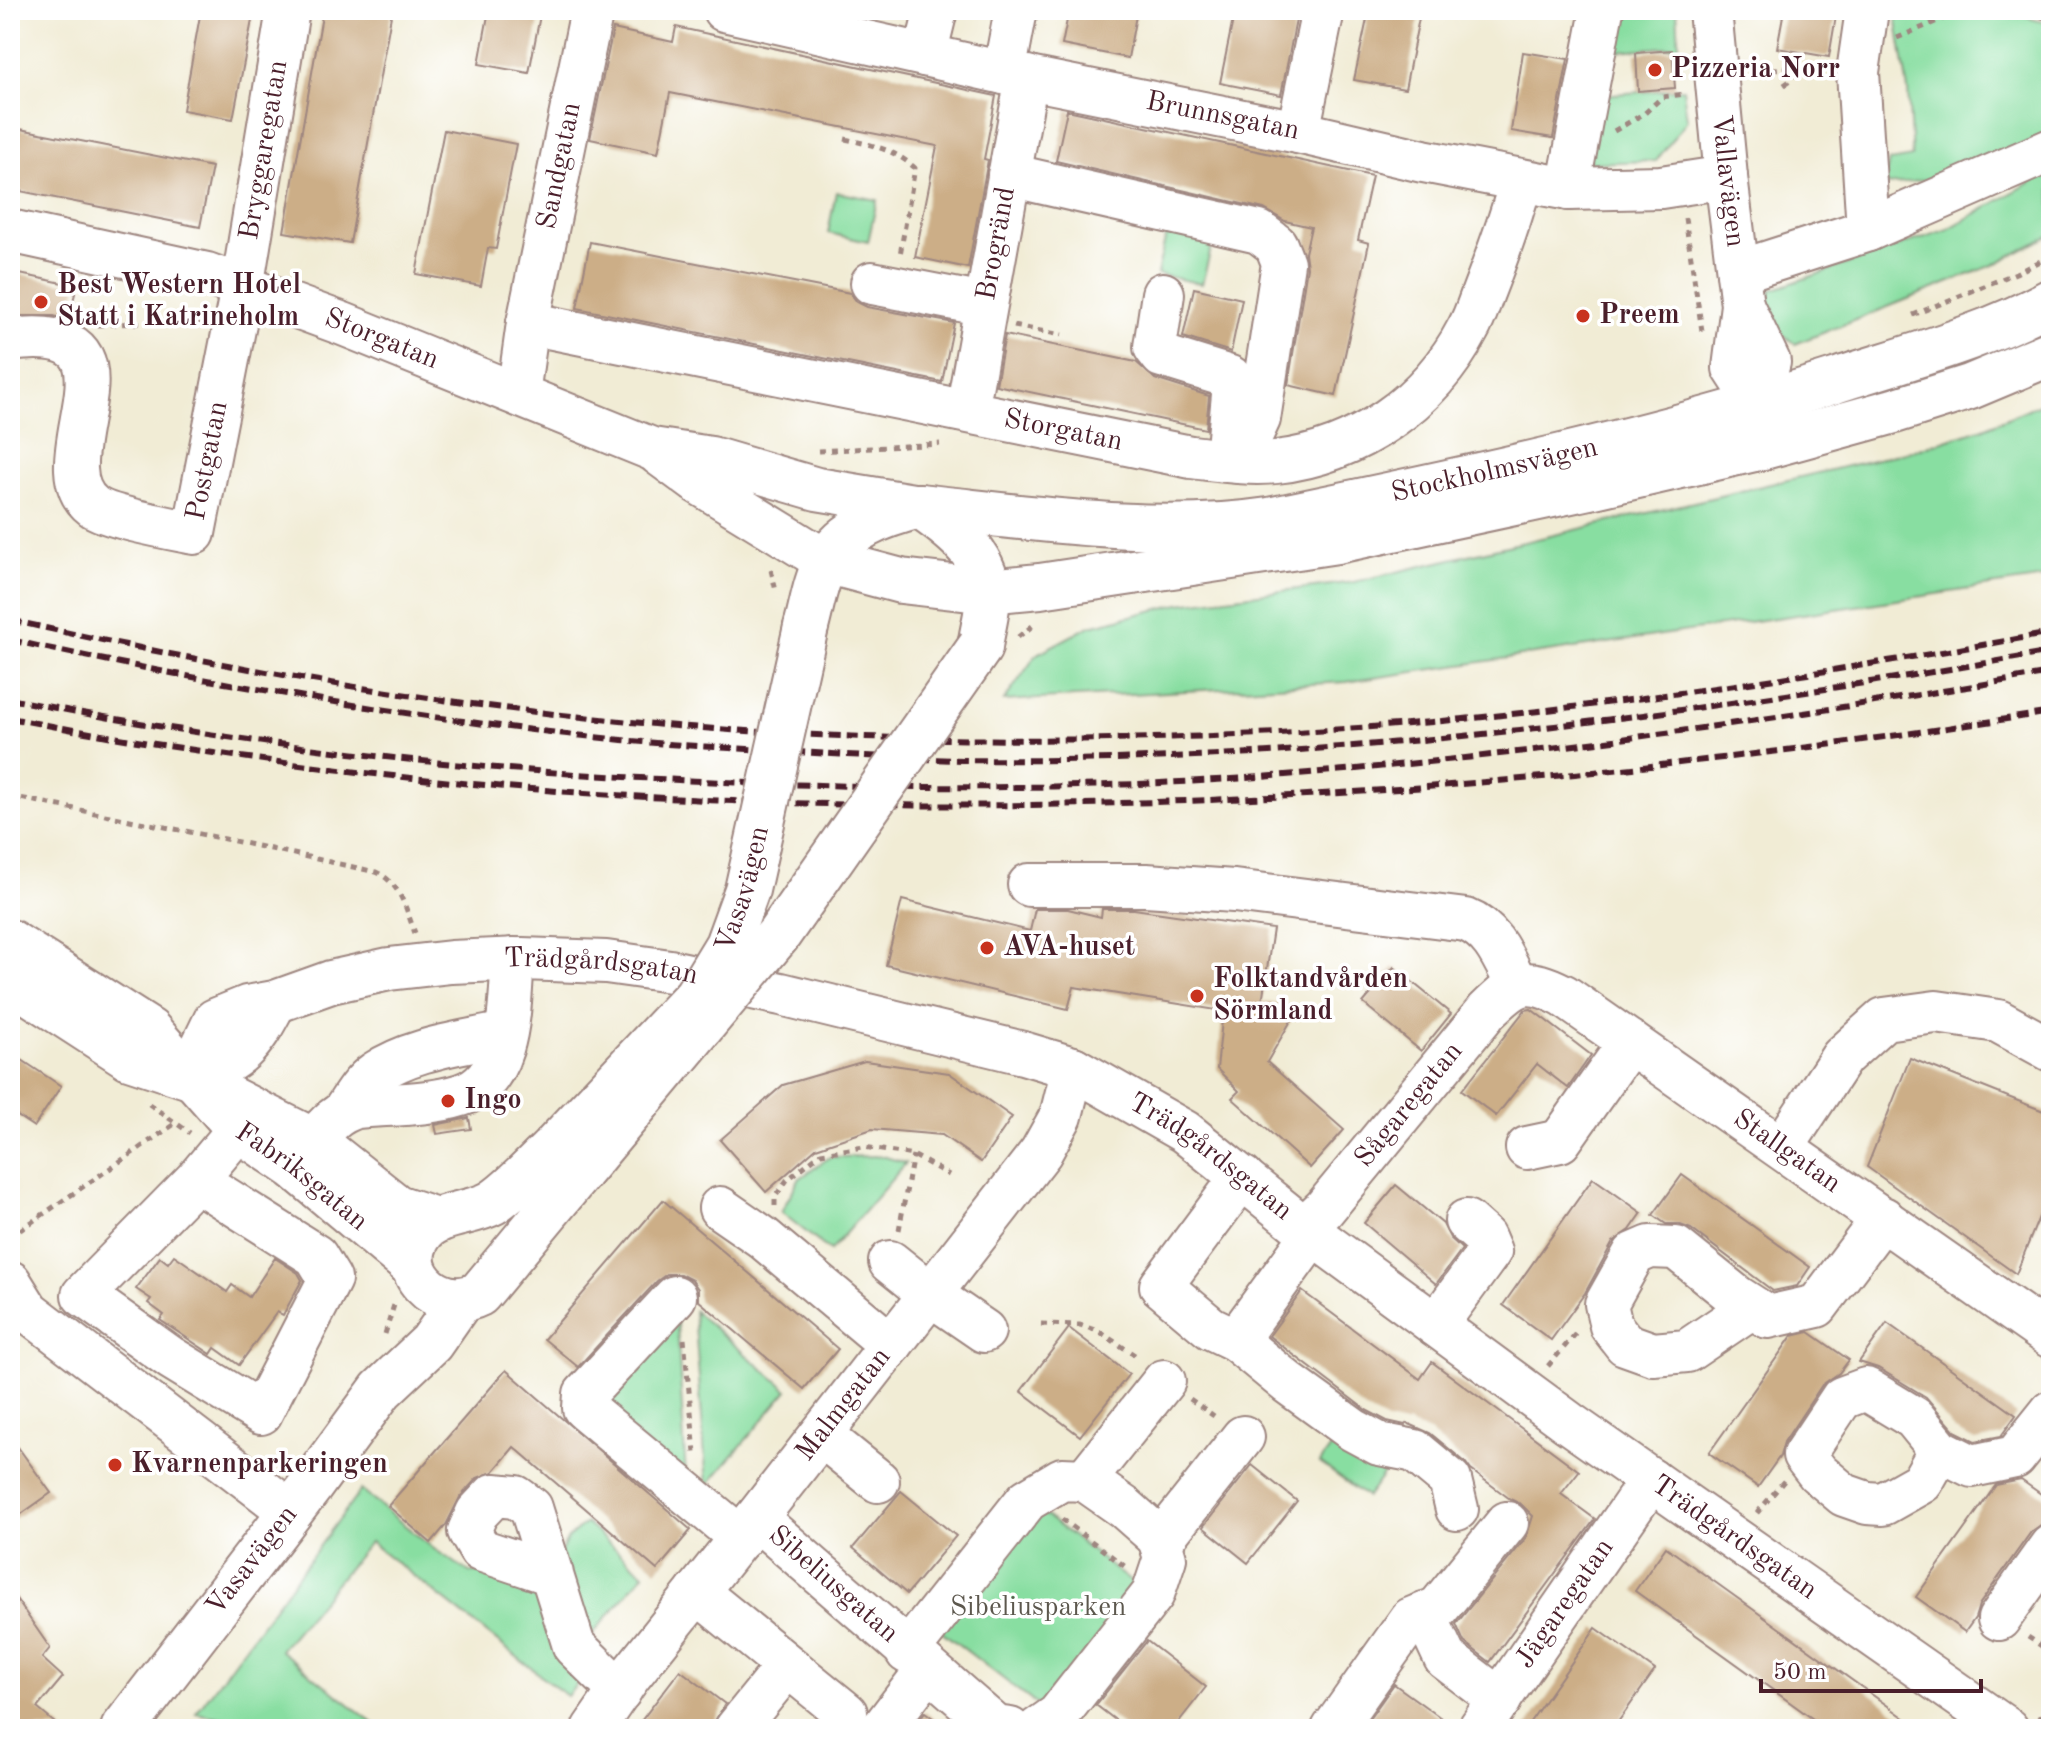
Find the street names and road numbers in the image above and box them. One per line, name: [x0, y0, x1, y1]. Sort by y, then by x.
street label: Bryggaregatan: [236, 58, 293, 242]
street label: Brunnsgatan: [1143, 88, 1302, 146]
street label: Sandgatan: [534, 100, 587, 232]
street label: Vallavägen: [1706, 114, 1749, 249]
street label: Brogränd: [973, 185, 1021, 303]
street label: Storgatan: [321, 304, 442, 375]
street label: Postgatan: [183, 399, 234, 523]
street label: Storgatan: [1001, 406, 1125, 457]
street label: Stockholmsvägen: [1389, 434, 1601, 508]
street label: Vasavägen: [711, 824, 775, 956]
street label: Trädgårdsgatan: [503, 945, 700, 990]
street label: Sågaregatan: [1350, 1038, 1469, 1173]
street label: Trädgårdsgatan: [1124, 1089, 1297, 1226]
street label: Stallgatan: [1728, 1105, 1845, 1199]
street label: Fabriksgatan: [230, 1118, 373, 1237]
street label: Malmgatan: [792, 1343, 896, 1467]
street label: Trädgårdsgatan: [1646, 1471, 1822, 1605]
street label: Vasavägen: [202, 1501, 303, 1621]
street label: Sibeliusgatan: [763, 1521, 903, 1649]
street label: Jägaregatan: [1511, 1534, 1620, 1674]

